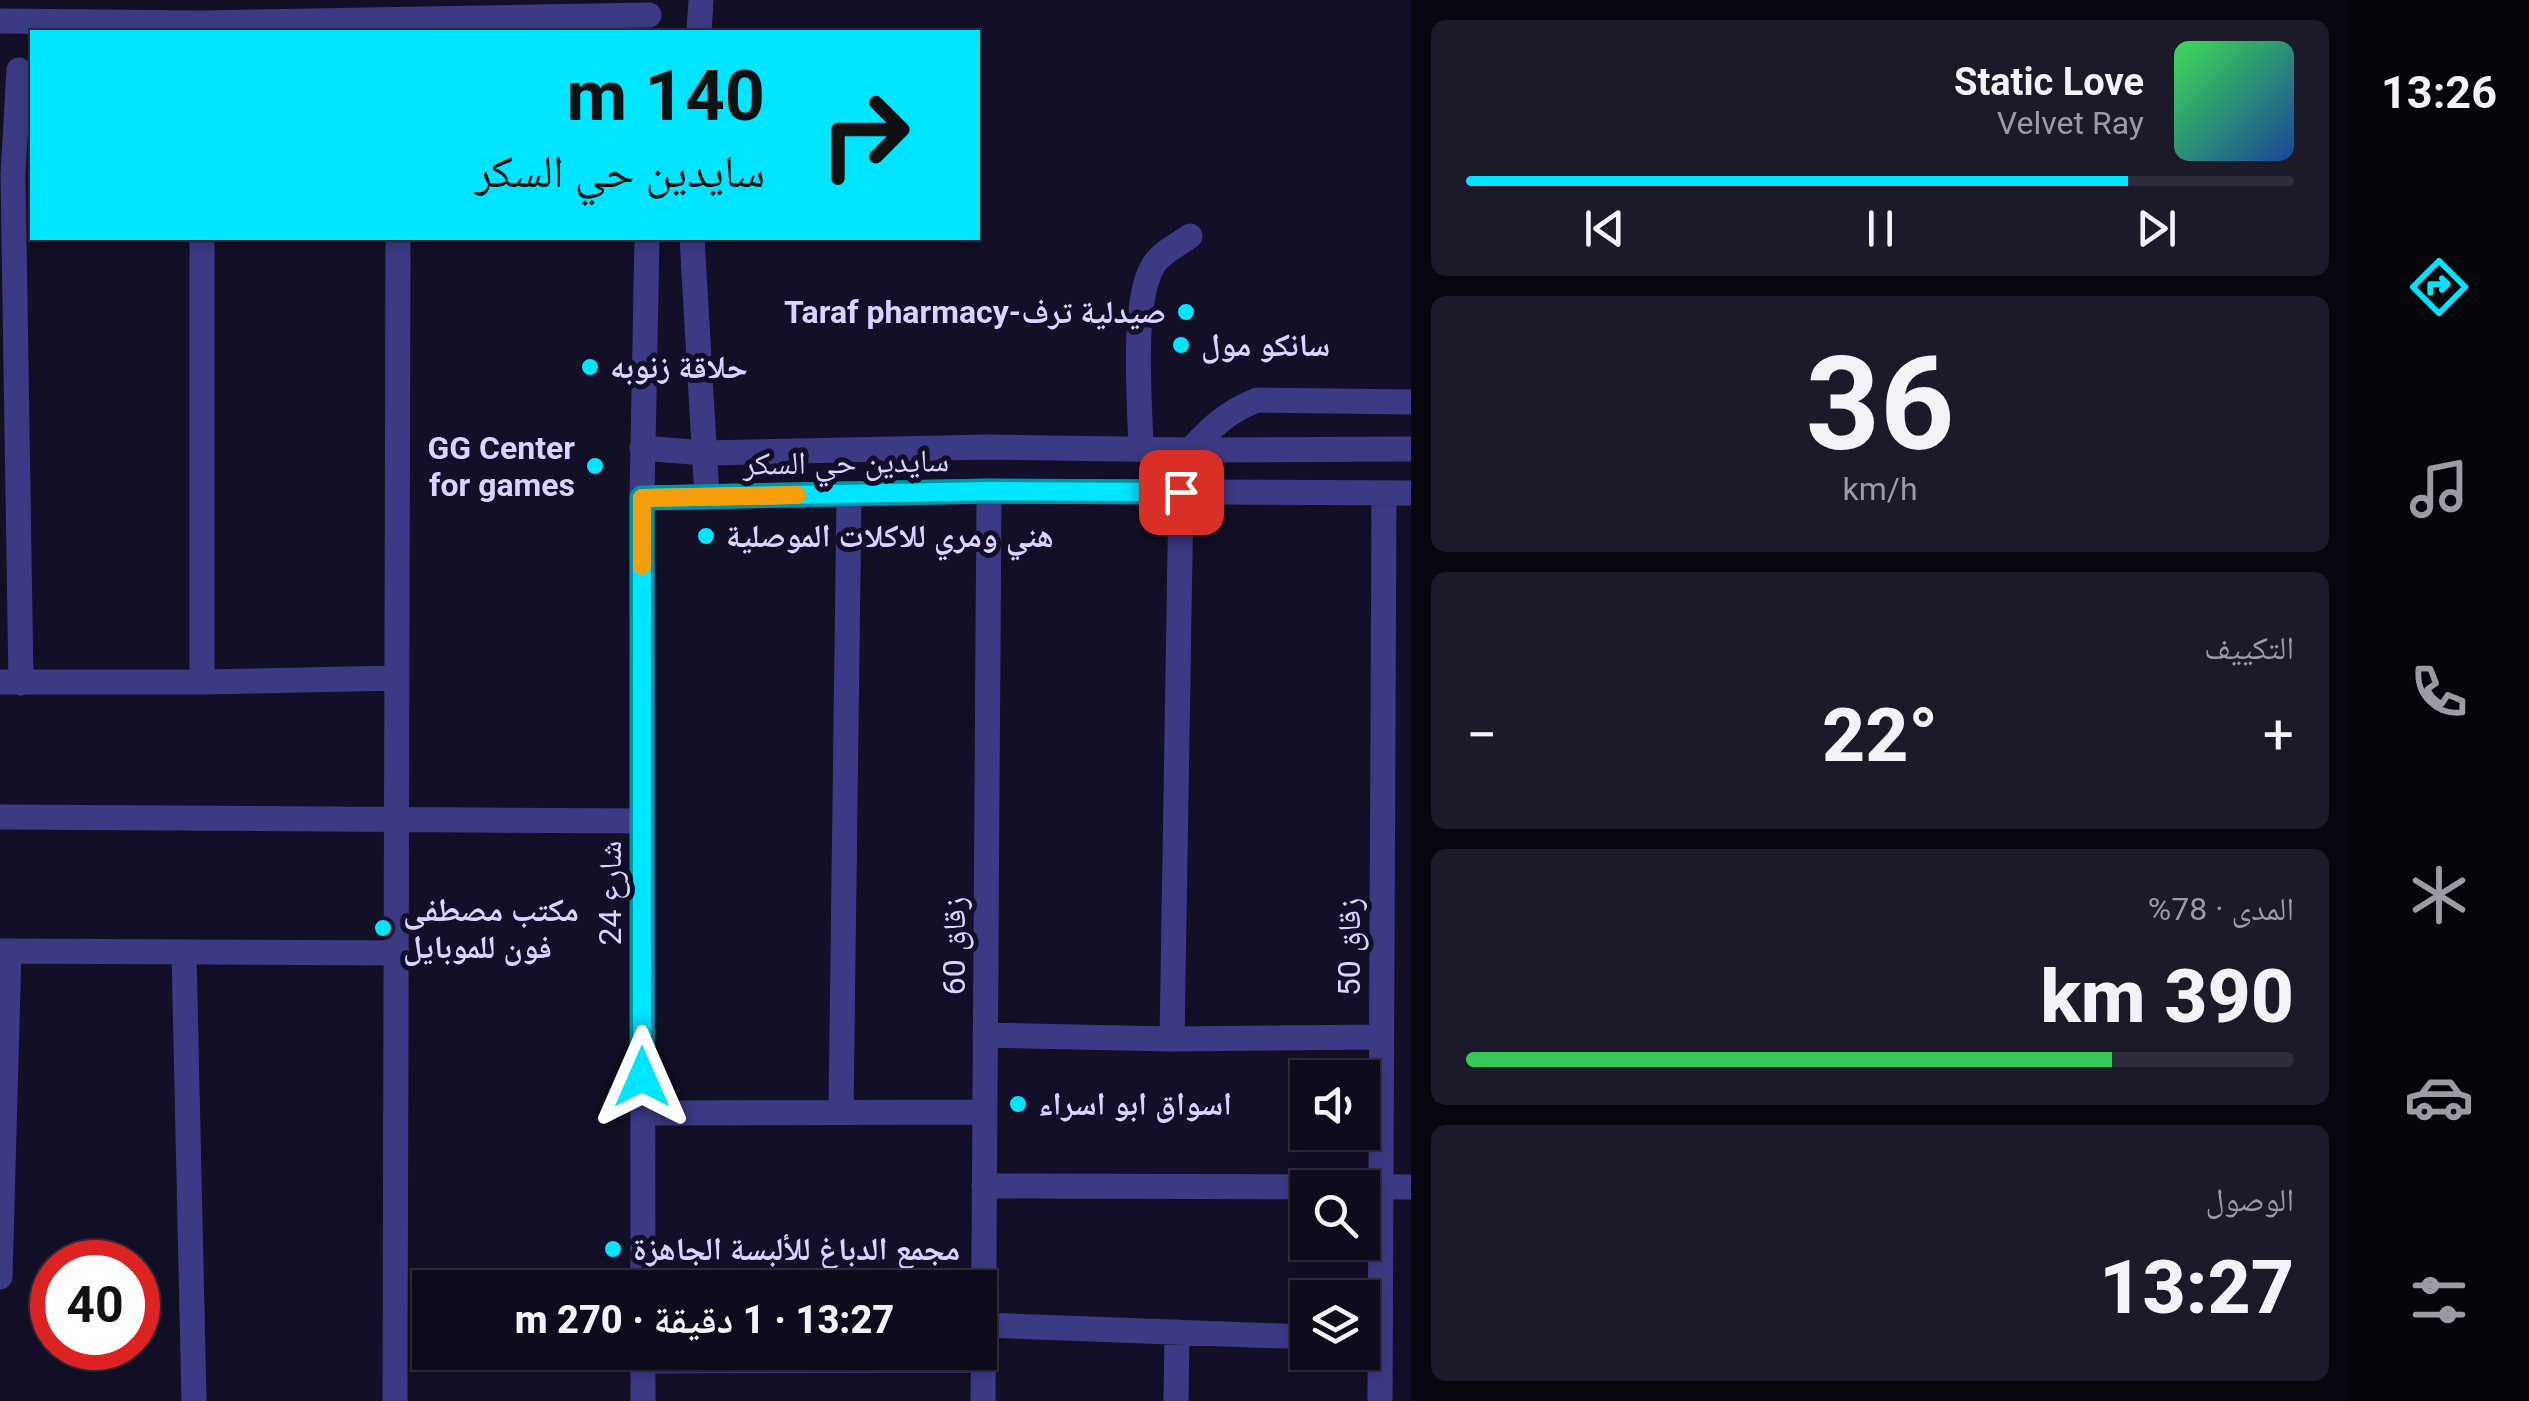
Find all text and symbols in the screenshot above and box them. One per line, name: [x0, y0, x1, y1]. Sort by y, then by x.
text: 140 m: [566, 55, 765, 137]
text: Static Love: [1954, 60, 2144, 104]
text: 13:26: [2381, 66, 2497, 119]
icon: right: [800, 70, 930, 200]
text: Velvet Ray: [1997, 104, 2144, 142]
text: سايدين حي السكر: [475, 145, 765, 198]
icon: previous: [1577, 201, 1632, 256]
icon: pause: [1853, 201, 1908, 256]
icon: next: [2129, 201, 2184, 256]
icon: directions: [2404, 252, 2474, 322]
place label: Taraf pharmacy-صيدلية ترف: [784, 293, 1166, 331]
marker: Taraf pharmacy-صيدلية ترف: [1175, 301, 1197, 323]
place label: سانكو مول: [1201, 326, 1330, 364]
text: 36: [1805, 328, 1955, 481]
marker: سانكو مول: [1170, 334, 1192, 356]
place label: حلاقة زنوبه: [610, 348, 748, 386]
marker: حلاقة زنوبه: [579, 356, 601, 378]
place label: GG Center for games: [427, 429, 575, 504]
street label: سايدين حي السكر: [741, 441, 950, 489]
pin: [1139, 450, 1224, 535]
icon: music: [2404, 454, 2474, 524]
marker: GG Center for games: [584, 455, 606, 477]
icon: arrive: [1154, 465, 1209, 520]
text: km/h: [1842, 470, 1918, 508]
place label: هني ومري للاكلات الموصلية: [726, 517, 1054, 561]
marker: هني ومري للاكلات الموصلية: [695, 525, 717, 547]
text: التكييف: [2204, 629, 2294, 667]
icon: phone: [2404, 657, 2474, 727]
text: 22°: [1822, 691, 1938, 779]
text: −: [1466, 703, 1497, 767]
text: +: [2263, 703, 2294, 767]
street label: شارع 24: [591, 841, 630, 945]
icon: climate: [2404, 860, 2474, 930]
text: المدى · 78%: [2148, 890, 2294, 928]
place label: مكتب مصطفى فون للموبايل: [403, 891, 579, 966]
street label: زقاق 60: [935, 897, 974, 995]
street label: زقاق 50: [1330, 898, 1369, 996]
marker: مكتب مصطفى فون للموبايل: [372, 917, 394, 939]
text: 390 km: [2040, 952, 2294, 1040]
position arrow: [590, 1025, 694, 1129]
map controls: [1290, 1060, 1380, 1370]
button: sound: [1290, 1060, 1380, 1150]
icon: car: [2404, 1062, 2474, 1132]
place label: اسواق ابو اسراء: [1038, 1085, 1232, 1123]
marker: اسواق ابو اسراء: [1007, 1093, 1029, 1115]
button: search: [1290, 1170, 1380, 1260]
text: الوصول: [2205, 1181, 2294, 1219]
place label: مجمع الدباغ للألبسة الجاهزة: [633, 1230, 960, 1270]
marker: مجمع الدباغ للألبسة الجاهزة: [602, 1238, 624, 1260]
speed limit sign: 40: [30, 1240, 160, 1370]
text: 13:27: [2099, 1243, 2294, 1331]
icon: filters: [2404, 1265, 2474, 1335]
button: layers: [1290, 1280, 1380, 1370]
text: 13:27 · 1 دقيقة · 270 m: [515, 1298, 894, 1342]

